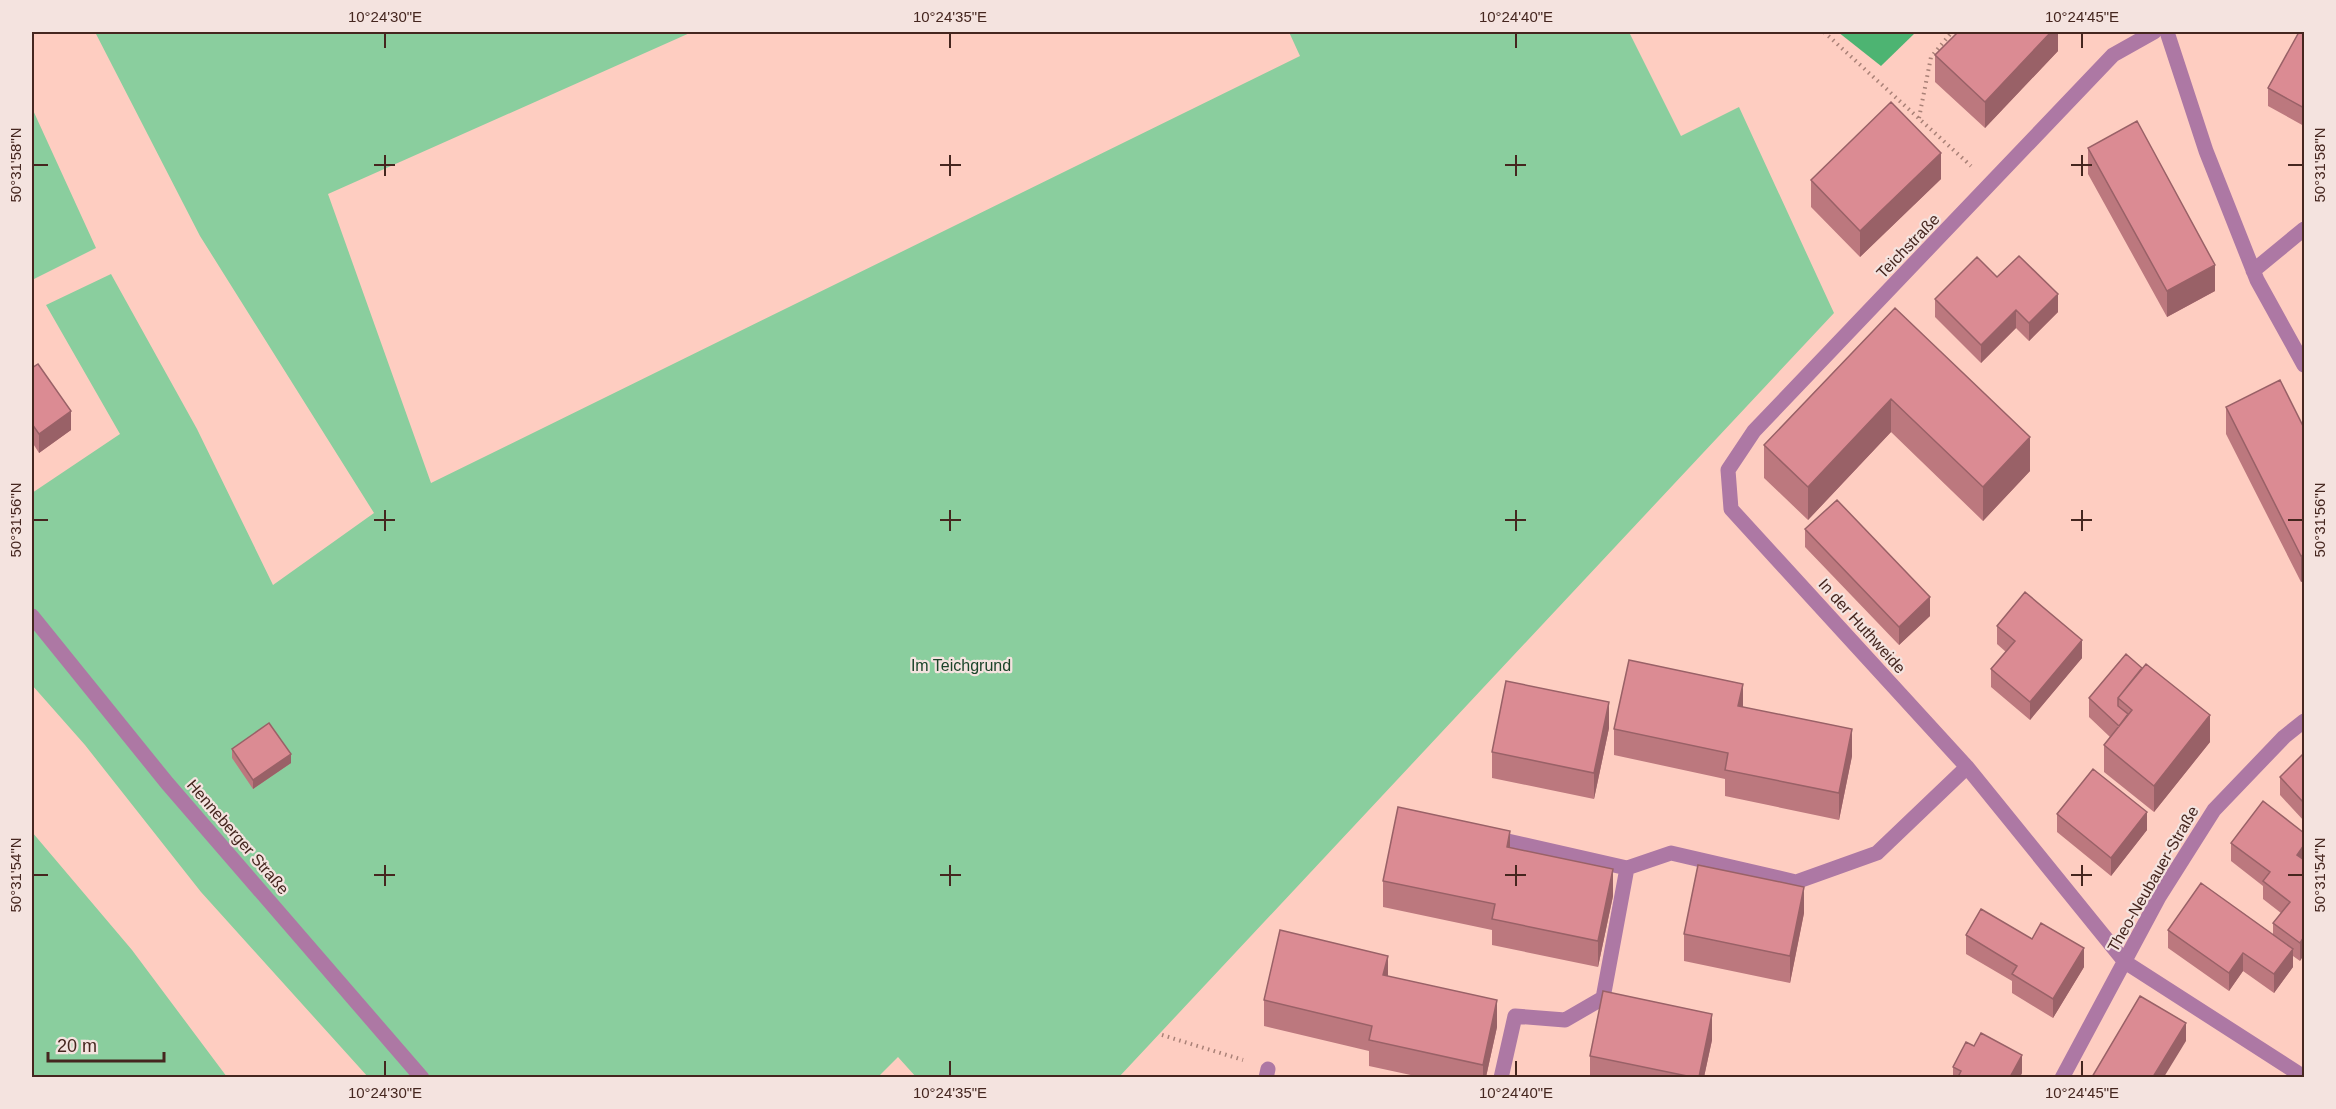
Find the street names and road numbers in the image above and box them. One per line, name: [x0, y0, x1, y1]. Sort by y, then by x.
street label: Teichstraße: [1873, 210, 1943, 282]
street label: In der Huthweide: [1815, 575, 1909, 677]
street label: Henneberger Straße: [184, 776, 292, 898]
street label: Theo-Neubauer-Straße: [2104, 803, 2202, 955]

